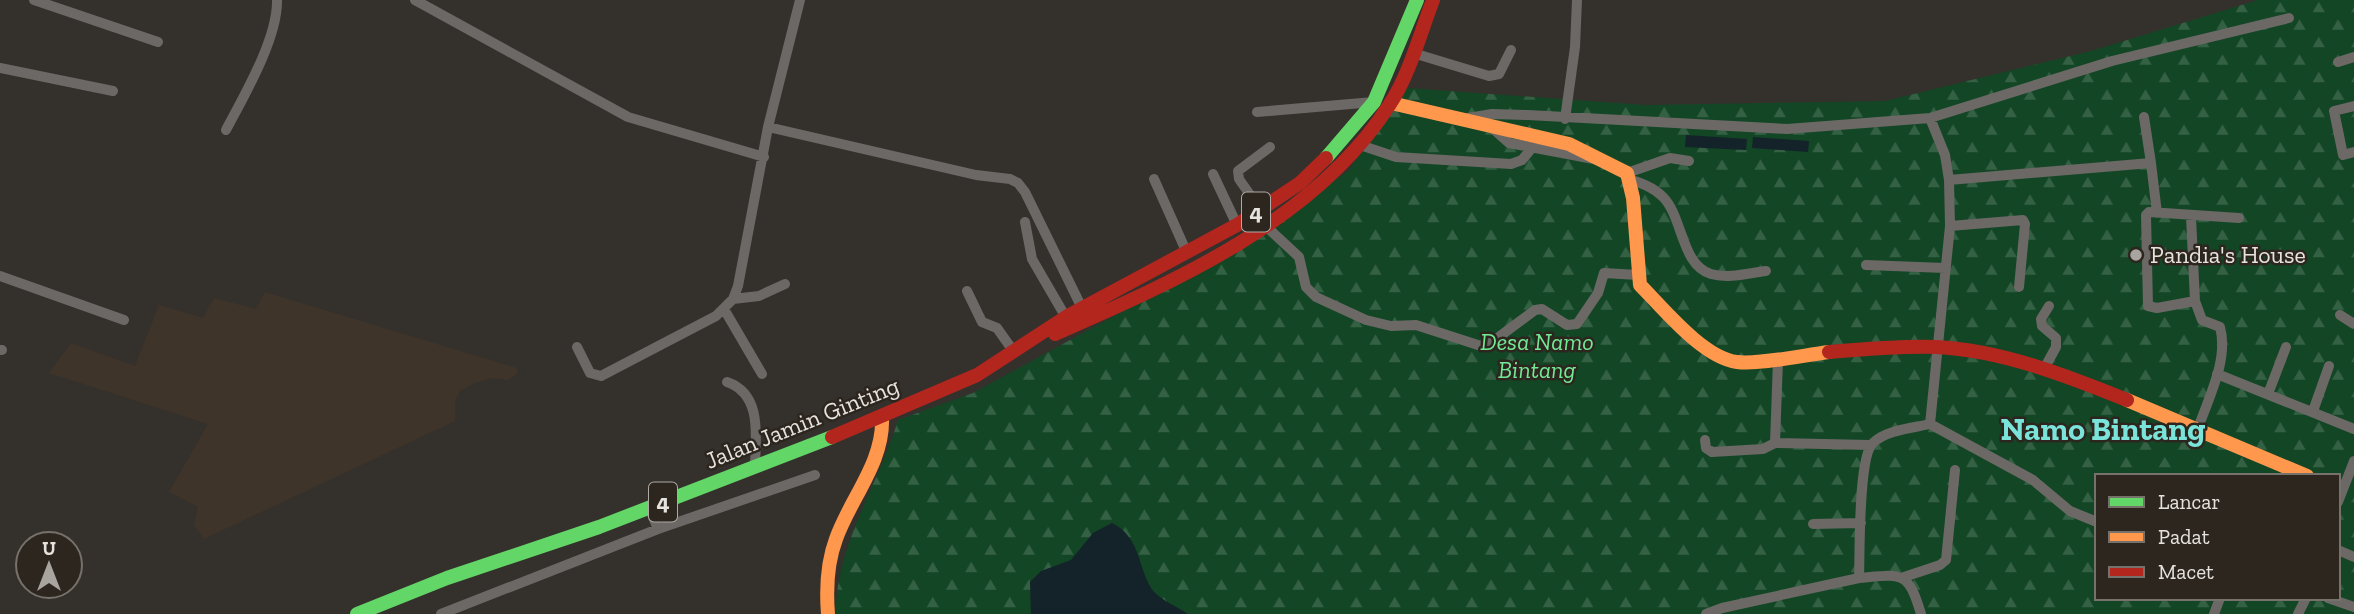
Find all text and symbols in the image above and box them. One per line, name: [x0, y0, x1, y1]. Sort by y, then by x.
road number: 4: [1242, 192, 1270, 232]
place label: Pandia's House: [2150, 240, 2306, 269]
marker: Pandia's House: [2128, 247, 2144, 263]
park label: Desa Namo Bintang: [1480, 327, 1594, 384]
street label: Jalan Jamin Ginting: [701, 370, 903, 475]
district label: Namo Bintang: [2001, 410, 2205, 448]
legend: [2095, 474, 2340, 600]
road number: 4: [649, 482, 677, 522]
text: Lancar: [2158, 489, 2220, 514]
text: Padat: [2158, 524, 2210, 549]
north arrow: [14, 530, 84, 600]
text: U: [42, 537, 56, 560]
text: Macet: [2158, 559, 2214, 584]

